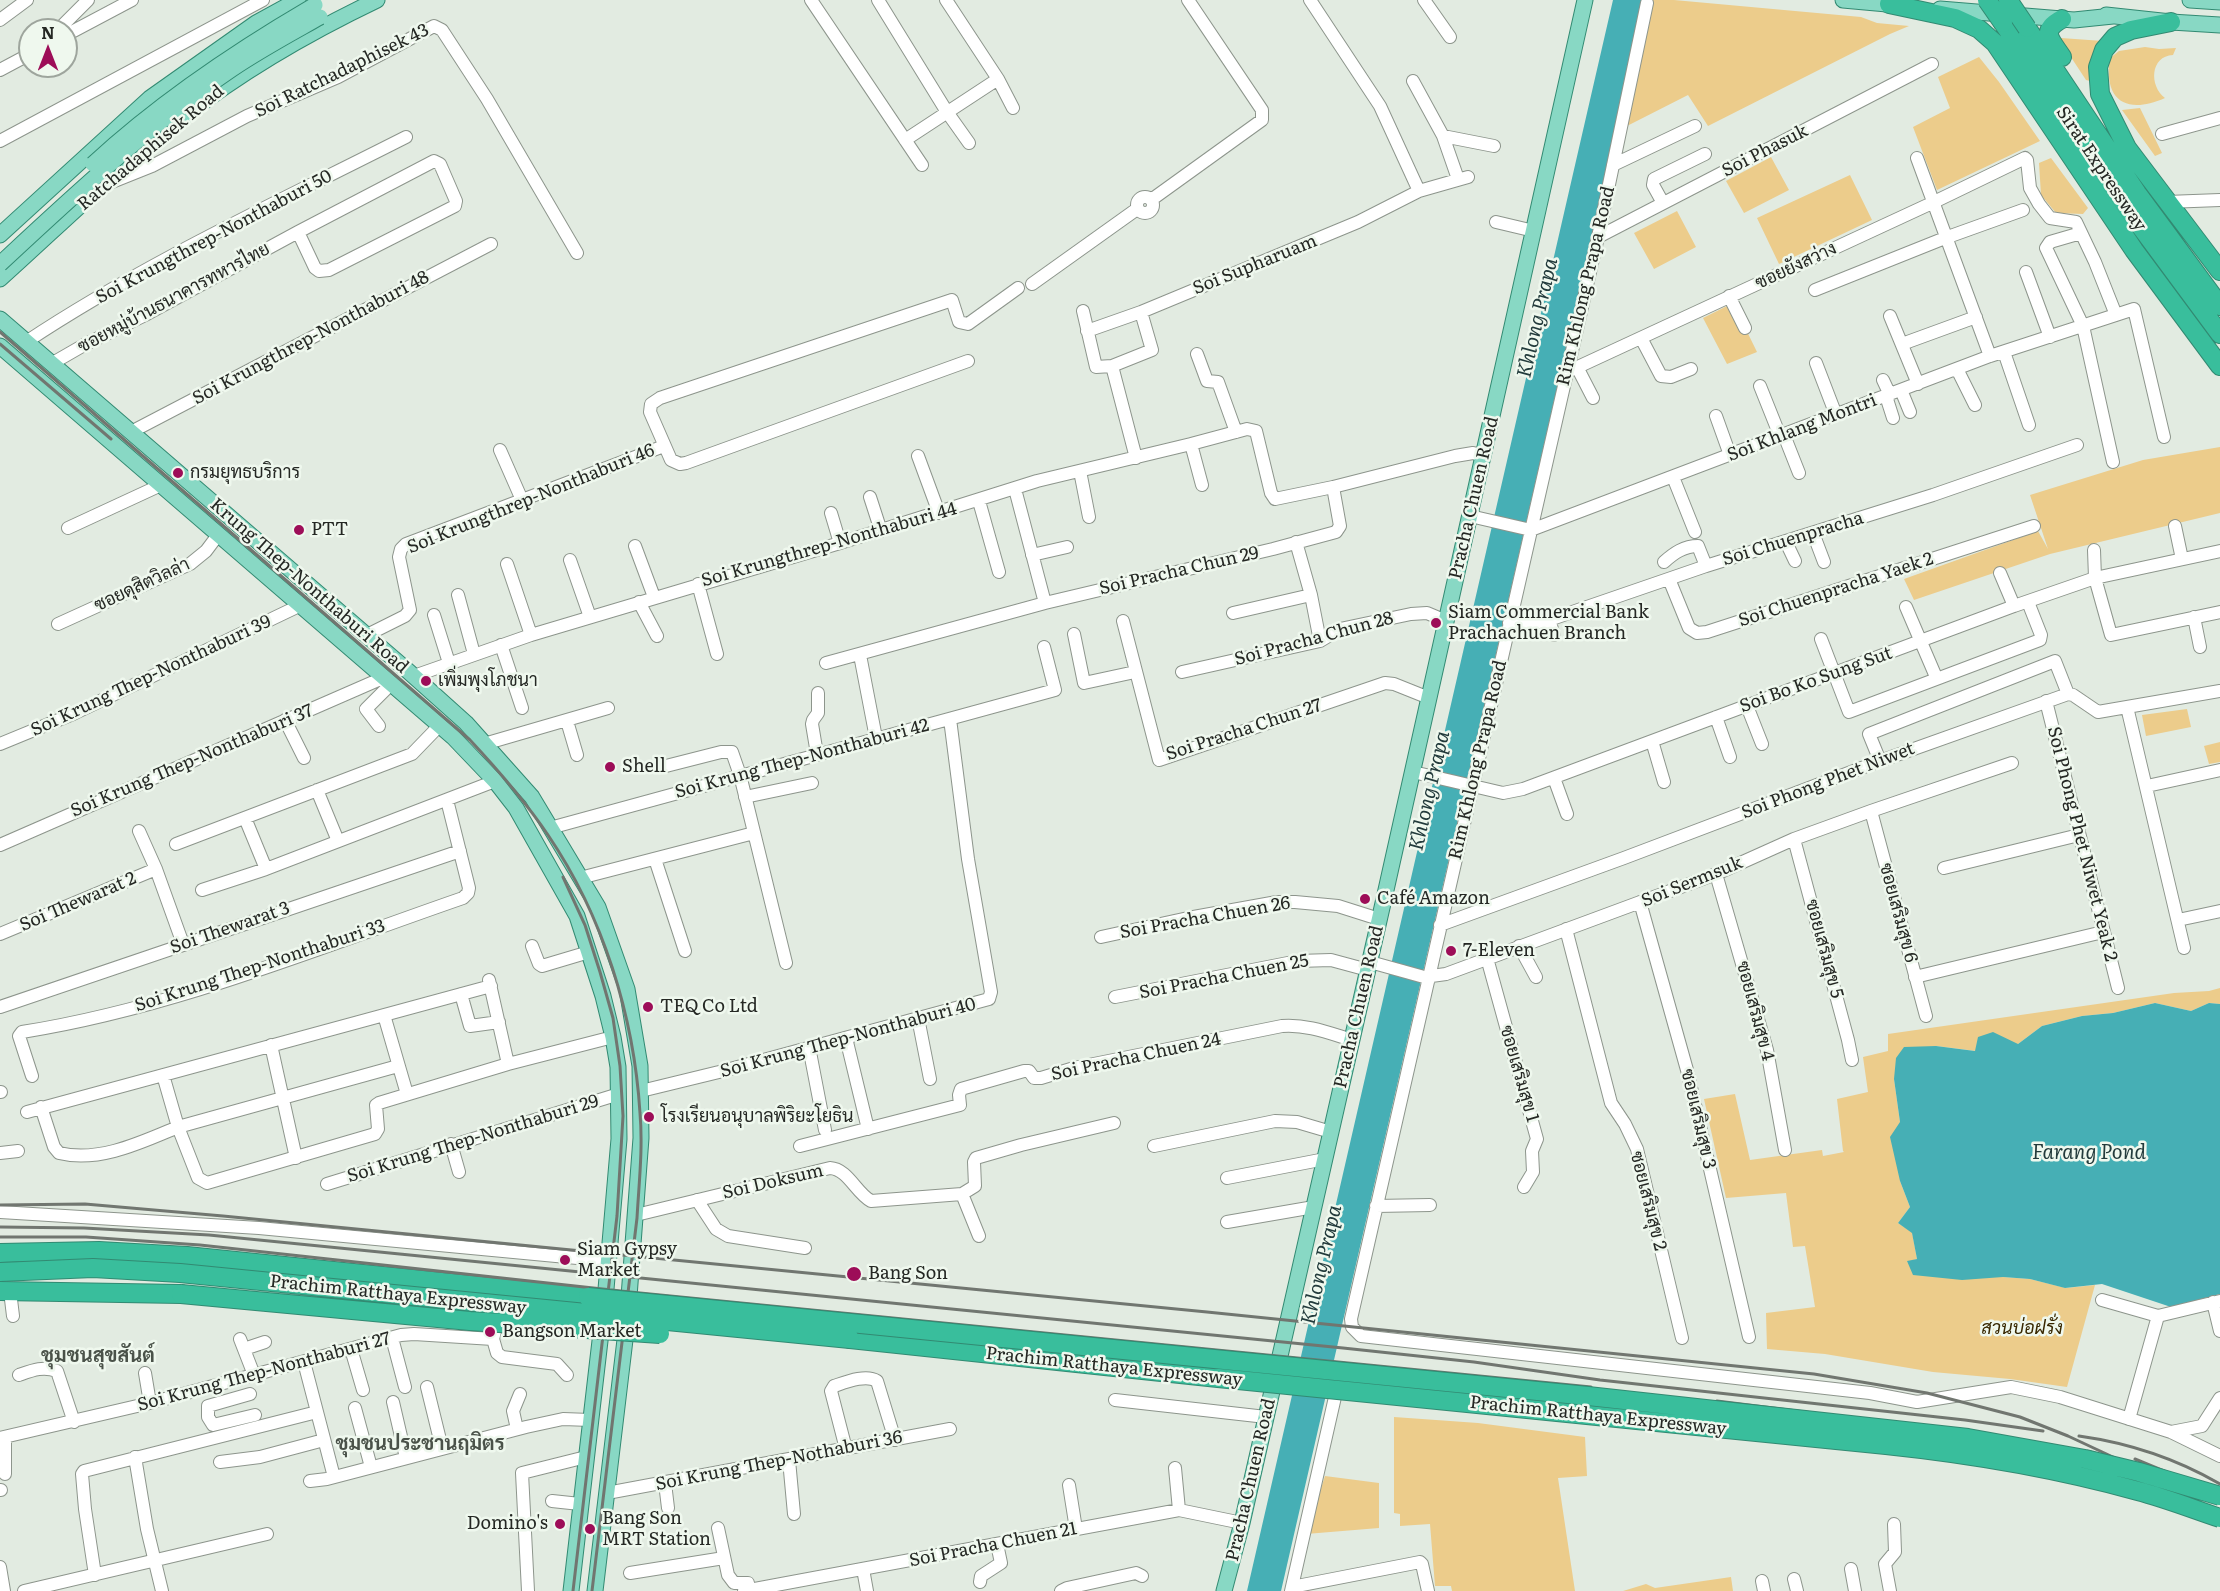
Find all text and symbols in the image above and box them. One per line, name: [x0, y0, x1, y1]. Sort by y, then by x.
north arrow: [18, 18, 78, 78]
street label: Soi Ratchadaphisek 43: [251, 19, 433, 123]
text: N: [41, 20, 55, 44]
street label: Ratchadaphisek Road: [74, 81, 228, 215]
street label: Sirat Expressway: [2051, 102, 2151, 236]
street label: Soi Phasuk: [1718, 120, 1812, 182]
street label: Soi Krungthrep-Nonthaburi 50: [92, 165, 336, 309]
street label: Rim Khlong Prapa Road: [1552, 184, 1620, 388]
street label: Soi Supharuam: [1190, 230, 1320, 300]
street label: ซอยหมู่บ้านธนาคารทหารไทย: [74, 238, 274, 358]
street label: ซอยยังสว่าง: [1752, 238, 1840, 294]
water label: Khlong Prapa: [1513, 256, 1563, 380]
street label: Soi Krungthrep-Nonthaburi 48: [189, 266, 433, 410]
street label: Soi Khlang Montri: [1724, 390, 1880, 466]
street label: Pracha Chuen Road: [1445, 414, 1503, 582]
street label: Soi Krungthrep-Nonthaburi 46: [404, 439, 658, 559]
place label: กรมยุทธบริการ: [190, 462, 300, 484]
marker: กรมยุทธบริการ: [171, 466, 185, 480]
street label: Krung Thep-Nonthaburi Road: [205, 494, 413, 678]
street label: Soi Krungthrep-Nonthaburi 44: [699, 498, 959, 592]
street label: Soi Chuenpracha: [1720, 507, 1866, 571]
place label: PTT: [311, 519, 348, 541]
marker: PTT: [292, 523, 306, 537]
street label: Soi Pracha Chun 29: [1097, 542, 1261, 600]
street label: Soi Chuenpracha Yaek 2: [1736, 548, 1936, 632]
street label: ซอยดุสิตวิลล่า: [91, 553, 193, 617]
place label: Siam Commercial Bank Prachachuen Branch: [1448, 602, 1649, 644]
street label: Soi Pracha Chun 28: [1232, 607, 1396, 671]
street label: Soi Krung Thep-Nonthaburi 39: [28, 611, 274, 741]
marker: Siam Commercial Bank Prachachuen Branch: [1429, 616, 1443, 630]
street label: Soi Bo Ko Sung Sut: [1737, 642, 1895, 718]
street label: Rim Khlong Prapa Road: [1444, 658, 1512, 862]
place label: เพิ่มพุงโภชนา: [438, 670, 538, 692]
marker: เพิ่มพุงโภชนา: [419, 674, 433, 688]
street label: Soi Pracha Chun 27: [1163, 695, 1325, 765]
street label: Soi Krung Thep-Nonthaburi 37: [67, 700, 317, 822]
street label: Soi Krung Thep-Nonthaburi 42: [673, 715, 931, 803]
street label: Soi Phong Phet Niwet Yeak 2: [2042, 724, 2122, 964]
water label: Khlong Prapa: [1405, 729, 1455, 853]
street label: Soi Phong Phet Niwet: [1738, 738, 1918, 824]
place label: Shell: [622, 756, 666, 778]
marker: Shell: [603, 760, 617, 774]
street label: Soi Sermsuk: [1638, 852, 1746, 912]
street label: ซอยเสริมสุข 6: [1874, 861, 1922, 965]
street label: Soi Thewarat 2: [16, 868, 140, 936]
place label: Café Amazon: [1377, 888, 1490, 910]
street label: Soi Pracha Chuen 26: [1118, 892, 1292, 944]
marker: Café Amazon: [1358, 892, 1372, 906]
street label: Soi Thewarat 3: [167, 897, 293, 959]
street label: ซอยเสริมสุข 5: [1800, 897, 1848, 1001]
street label: Soi Krung Thep-Nonthaburi 33: [132, 915, 388, 1017]
street label: Pracha Chuen Road: [1330, 923, 1388, 1091]
place label: 7-Eleven: [1463, 940, 1535, 962]
marker: 7-Eleven: [1444, 944, 1458, 958]
street label: Soi Pracha Chuen 25: [1137, 950, 1311, 1004]
street label: ซอยเสริมสุข 4: [1731, 959, 1779, 1063]
street label: Soi Krung Thep-Nonthaburi 40: [718, 993, 978, 1083]
place label: TEQ Co Ltd: [660, 996, 758, 1018]
marker: TEQ Co Ltd: [641, 1000, 655, 1014]
street label: ซอยเสริมสุข 1: [1495, 1023, 1543, 1125]
street label: Soi Pracha Chuen 24: [1049, 1028, 1223, 1086]
street label: ซอยเสริมสุข 3: [1676, 1067, 1720, 1171]
street label: Soi Krung Thep-Nonthaburi 29: [345, 1090, 601, 1188]
place label: โรงเรียนอนุบาลพิริยะโยธิน: [661, 1106, 853, 1128]
marker: โรงเรียนอนุบาลพิริยะโยธิน: [642, 1110, 656, 1124]
water label: Farang Pond: [2032, 1141, 2146, 1165]
street label: ซอยเสริมสุข 2: [1625, 1149, 1671, 1253]
street label: Soi Doksum: [720, 1160, 826, 1204]
water label: Khlong Prapa: [1297, 1203, 1347, 1327]
place label: Siam Gypsy Market: [577, 1239, 677, 1282]
marker: Siam Gypsy Market: [558, 1253, 572, 1267]
place label: Bang Son: [868, 1263, 948, 1285]
marker: Bang Son: [845, 1265, 863, 1283]
street label: Prachim Ratthaya Expressway: [269, 1271, 527, 1319]
park label: สวนบ่อฝรั่ง: [1981, 1318, 2063, 1340]
place label: Bangson Market: [502, 1321, 642, 1343]
marker: Bangson Market: [483, 1325, 497, 1339]
street label: Soi Krung Thep-Nonthaburi 27: [135, 1328, 393, 1416]
street label: Prachim Ratthaya Expressway: [985, 1343, 1243, 1391]
district label: ชุมชนสุขสันต์: [41, 1344, 155, 1368]
street label: Prachim Ratthaya Expressway: [1469, 1392, 1727, 1440]
street label: Pracha Chuen Road: [1222, 1396, 1280, 1564]
street label: Soi Krung Thep-Nothaburi 36: [654, 1426, 904, 1496]
district label: ชุมชนประชานฤมิตร: [335, 1432, 505, 1456]
place label: Bang Son MRT Station: [602, 1508, 711, 1550]
place label: Domino's: [467, 1513, 548, 1535]
marker: Domino's: [553, 1517, 567, 1531]
street label: Soi Pracha Chuen 21: [907, 1518, 1079, 1572]
marker: Bang Son MRT Station: [583, 1522, 597, 1536]

